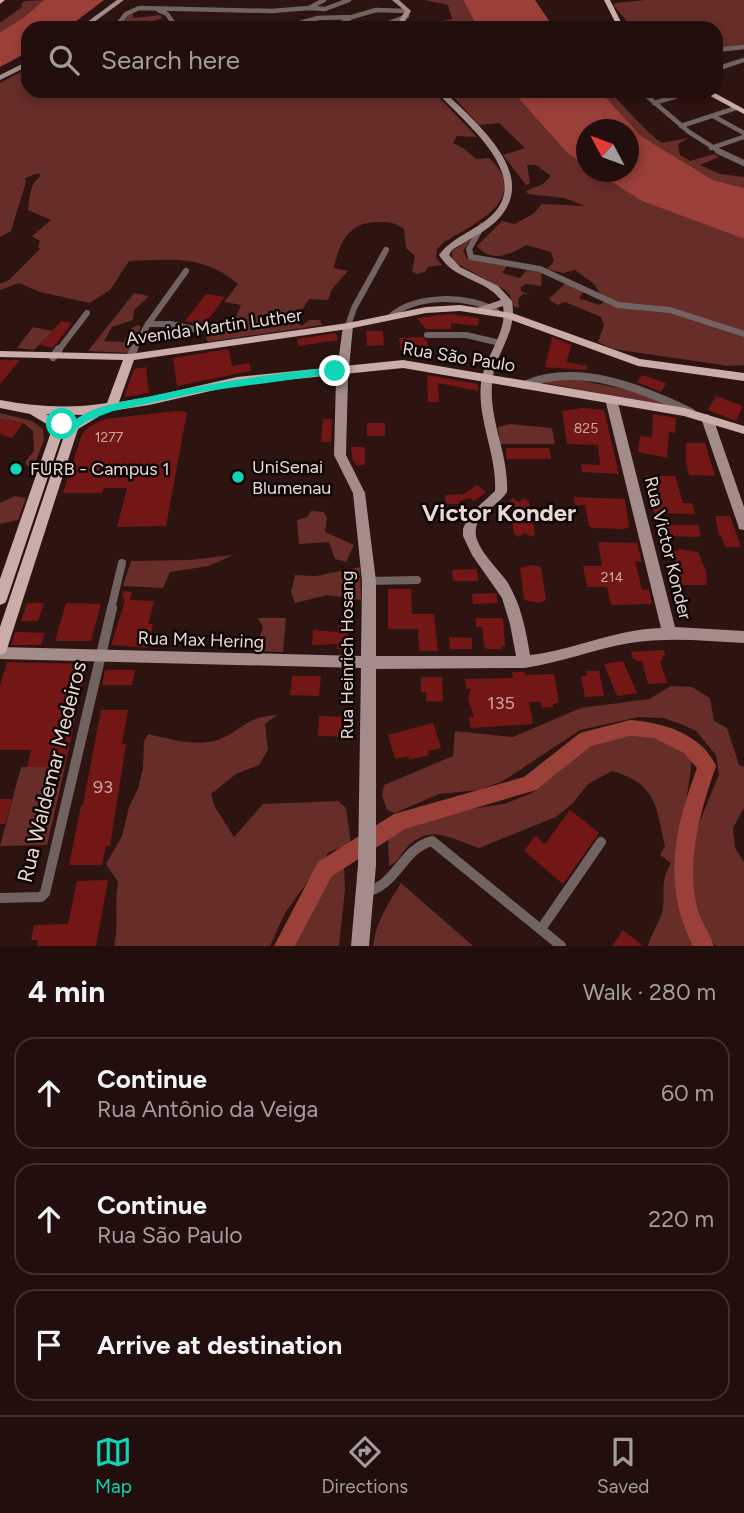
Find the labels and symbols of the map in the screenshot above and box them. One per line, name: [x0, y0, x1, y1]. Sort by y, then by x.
north arrow: [576, 119, 639, 182]
street label: Avenida Martin Luther: [125, 304, 303, 350]
street label: Rua São Paulo: [401, 337, 517, 377]
route end: [319, 355, 350, 386]
route start: [46, 408, 77, 439]
house number: 825: [574, 420, 598, 437]
house number: 1277: [95, 429, 124, 446]
place label: UniSenai Blumenau: [252, 456, 331, 499]
place label: FURB - Campus 1: [30, 458, 170, 480]
marker: FURB - Campus 1: [8, 461, 24, 477]
marker: UniSenai Blumenau: [230, 469, 246, 485]
street label: Rua Victor Konder: [640, 474, 696, 622]
district label: Victor Konder: [422, 498, 576, 527]
house number: 214: [601, 569, 623, 586]
street label: Rua Heinrich Hosang: [336, 570, 358, 740]
street label: Rua Max Hering: [137, 627, 265, 653]
street label: Rua Waldemar Medeiros: [12, 659, 91, 885]
house number: 135: [487, 692, 515, 714]
house number: 93: [93, 776, 113, 798]

